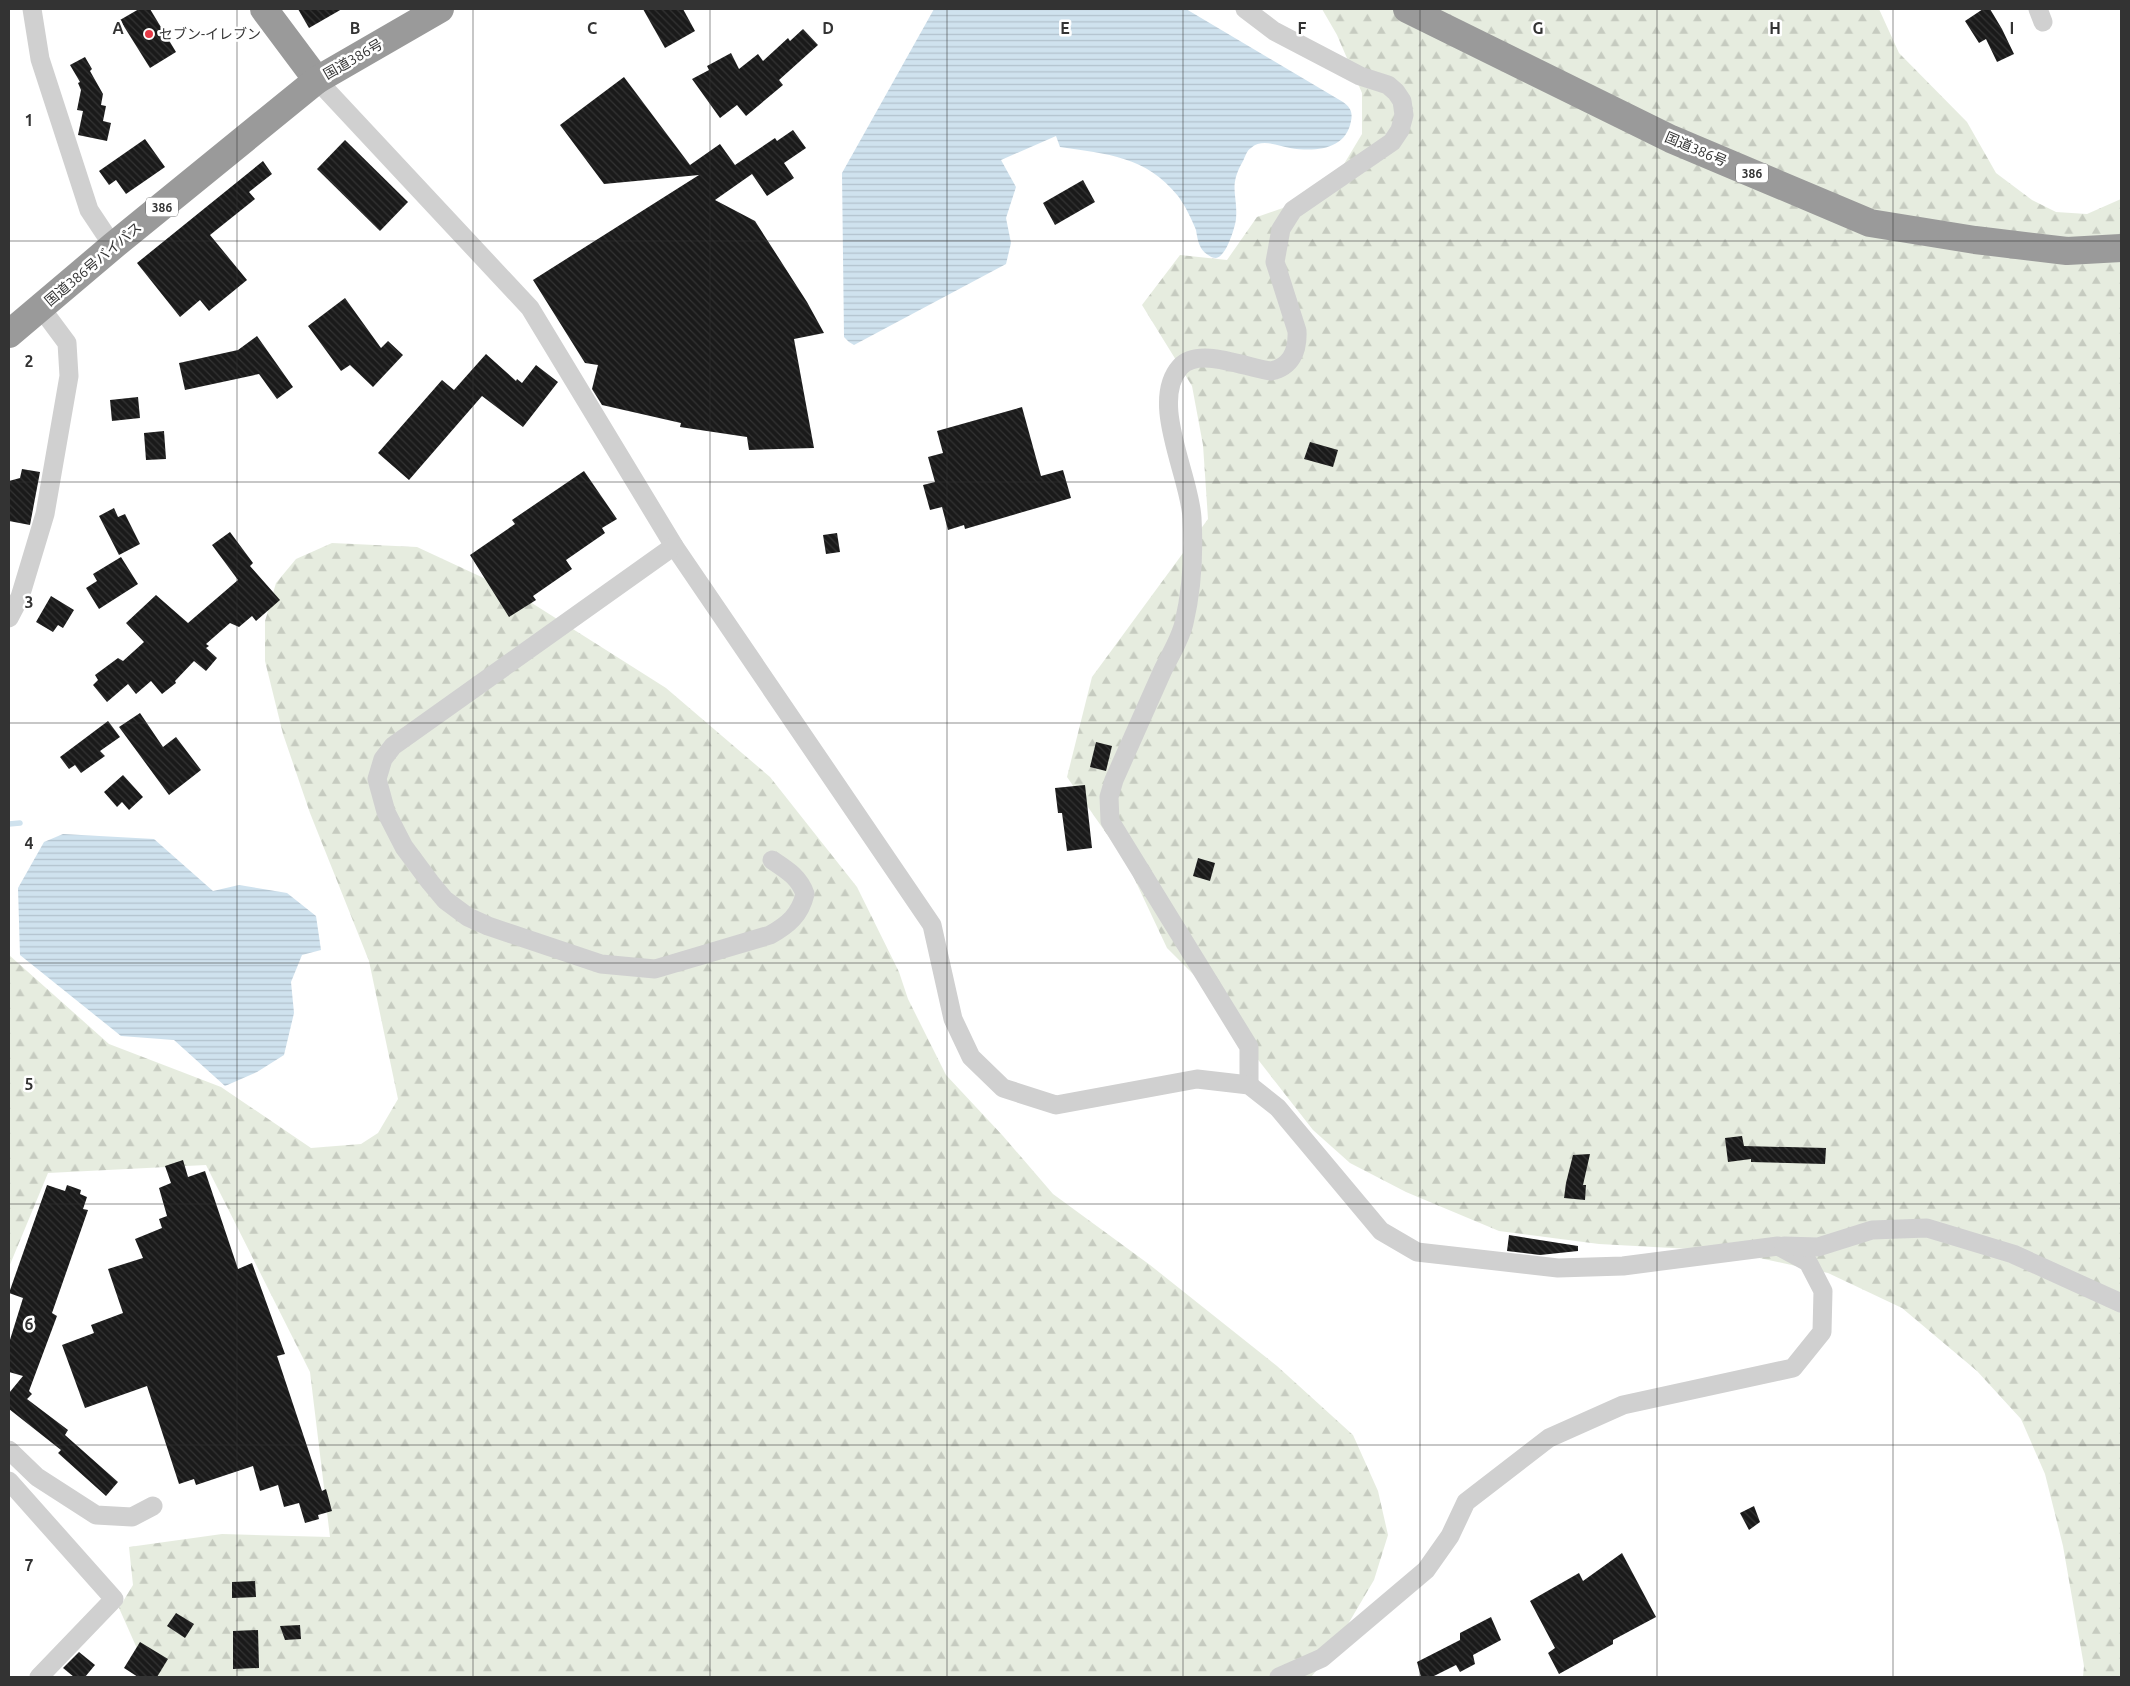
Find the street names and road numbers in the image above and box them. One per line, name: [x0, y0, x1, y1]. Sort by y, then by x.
street label: 国道386号: [321, 36, 385, 82]
street label: 国道386号: [1663, 129, 1729, 169]
road number: 386: [1736, 164, 1768, 182]
road number: 386: [146, 198, 178, 216]
street label: 国道386号バイパス: [41, 219, 145, 309]

